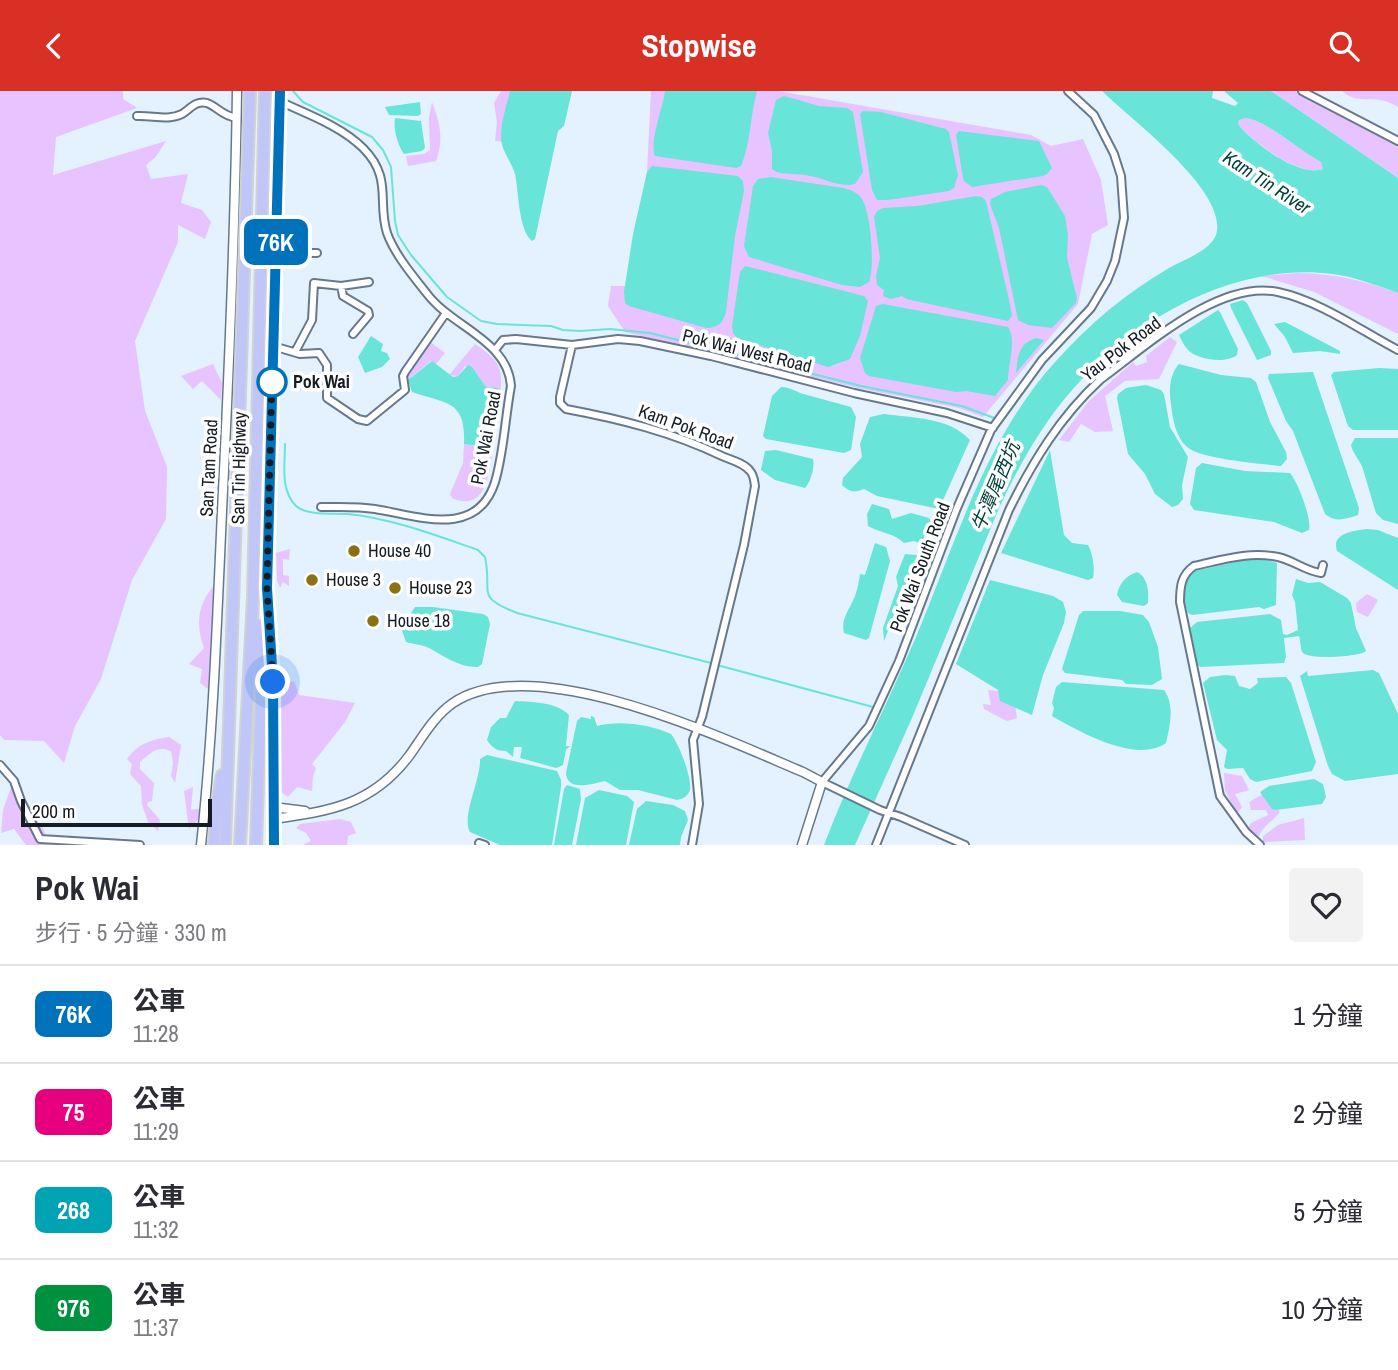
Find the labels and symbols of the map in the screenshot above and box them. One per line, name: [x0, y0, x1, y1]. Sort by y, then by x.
water label: Kam Tin River: [1218, 144, 1316, 220]
line badge: 76K: [236, 219, 316, 265]
street label: Yau Pok Road: [1076, 310, 1166, 387]
street label: Pok Wai West Road: [680, 322, 814, 379]
marker: Pok Wai: [257, 367, 287, 397]
place label: Pok Wai: [293, 369, 350, 394]
street label: Pok Wai Road: [464, 389, 507, 487]
street label: Kam Pok Road: [635, 398, 737, 455]
street label: San Tin Highway: [225, 411, 252, 525]
street label: San Tam Road: [193, 419, 224, 517]
water label: 牛潭尾西坑: [964, 434, 1027, 535]
street label: Pok Wai South Road: [883, 498, 956, 635]
place label: House 40: [368, 538, 431, 563]
marker: House 40: [346, 543, 362, 559]
place label: House 3: [326, 567, 381, 592]
marker: House 3: [304, 572, 320, 588]
place label: House 23: [409, 575, 472, 600]
marker: House 23: [387, 580, 403, 596]
place label: House 18: [387, 608, 450, 633]
marker: House 18: [365, 613, 381, 629]
your location: [255, 664, 290, 699]
scale bar: [21, 796, 212, 828]

